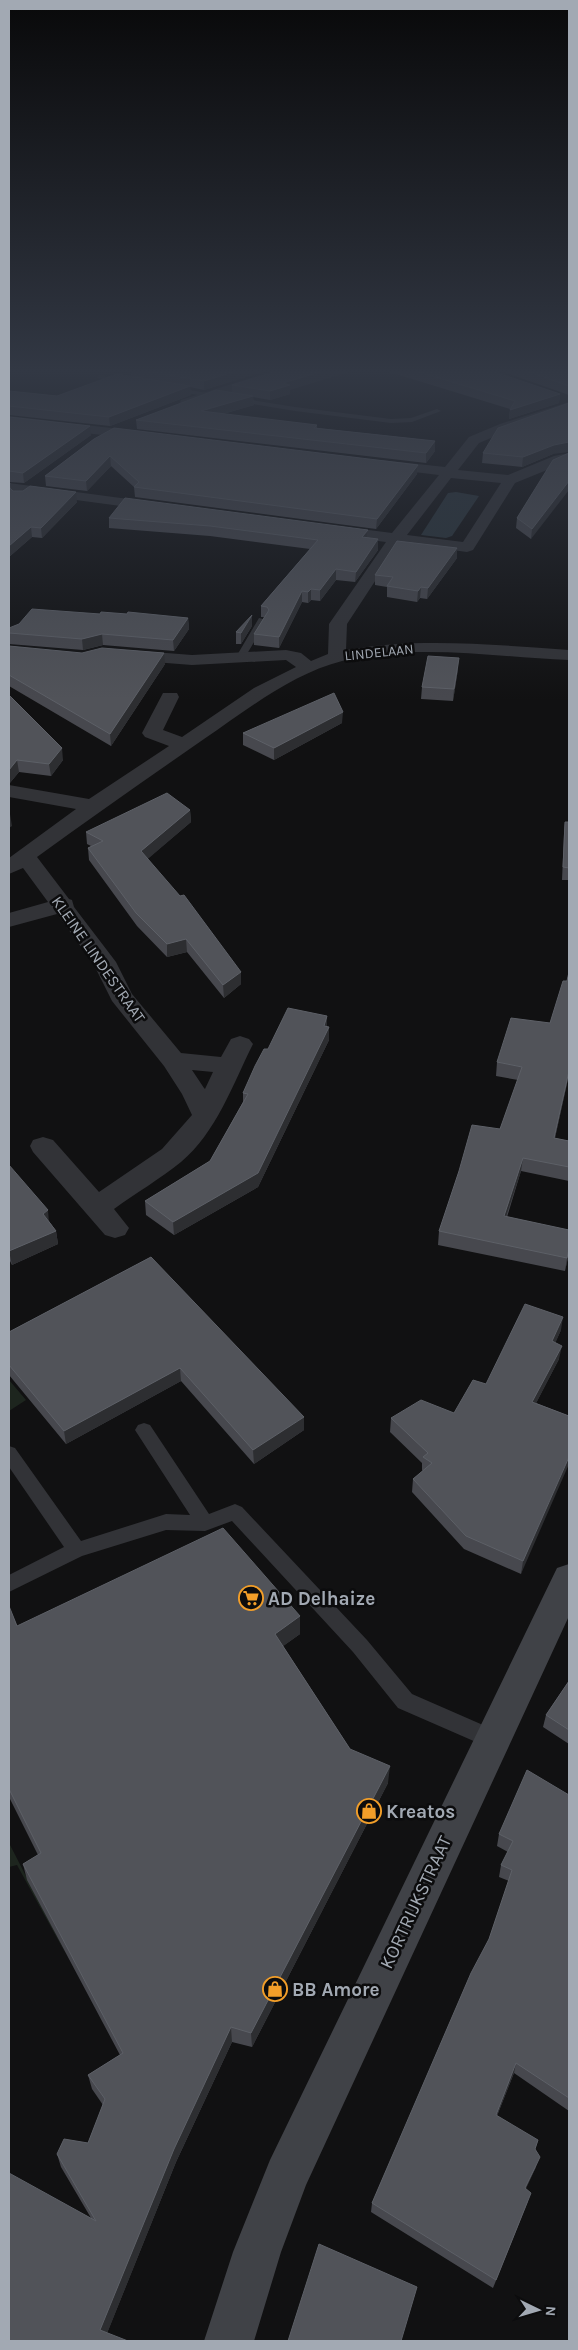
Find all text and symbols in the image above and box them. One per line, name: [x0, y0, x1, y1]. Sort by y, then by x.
street label: LINDELAAN: [344, 640, 414, 665]
street label: KLEINE LINDESTRAAT: [48, 892, 149, 1026]
supermarket icon: AD Delhaize: [238, 1585, 264, 1611]
place label: AD Delhaize: [268, 1588, 375, 1610]
shop icon: Kreatos: [356, 1798, 382, 1824]
place label: Kreatos: [386, 1801, 455, 1823]
street label: KORTRIJKSTRAAT: [375, 1832, 457, 1972]
shop icon: BB Amore: [262, 1976, 288, 2002]
place label: BB Amore: [292, 1979, 380, 2001]
north arrow: [513, 2285, 563, 2335]
text: N: [542, 2305, 559, 2317]

